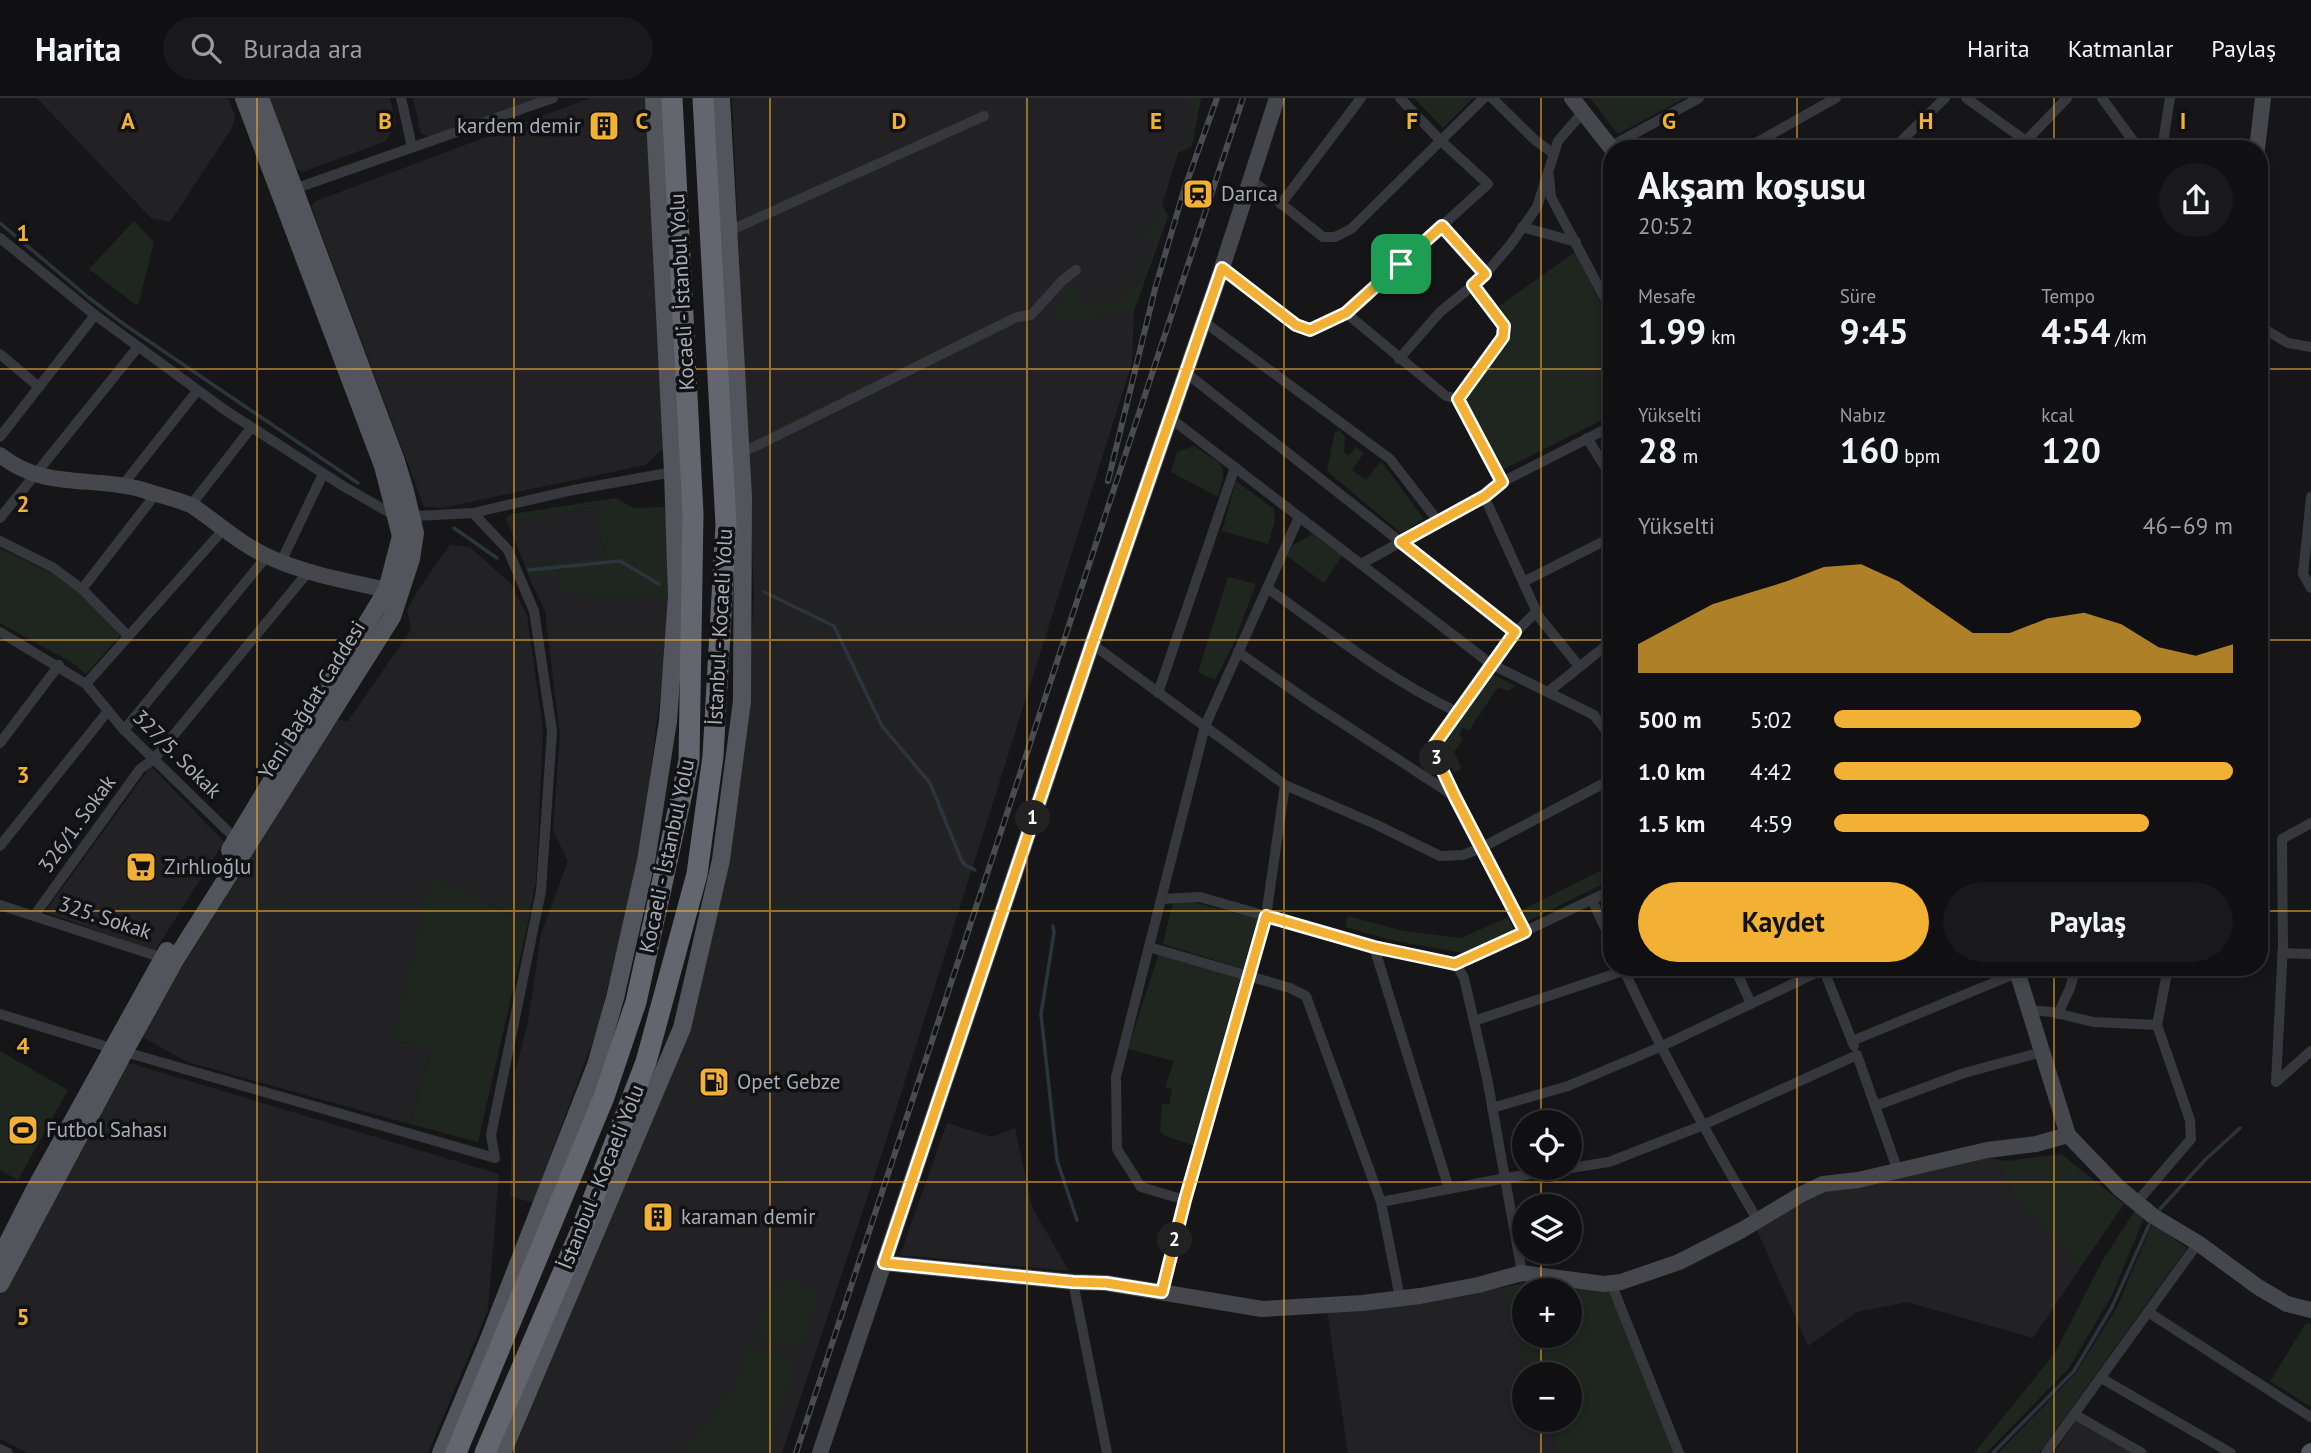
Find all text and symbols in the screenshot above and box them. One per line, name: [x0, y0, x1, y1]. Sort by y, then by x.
search box: [163, 17, 653, 80]
text: Harita: [35, 27, 121, 70]
icon: search: [187, 29, 225, 67]
text: Burada ara: [243, 32, 363, 65]
text: Harita: [1967, 33, 2030, 64]
text: Katmanlar: [2068, 33, 2173, 64]
text: Paylaş: [2211, 33, 2276, 64]
text: A: [121, 106, 135, 135]
text: B: [378, 106, 392, 135]
text: C: [636, 106, 649, 135]
text: D: [892, 106, 906, 135]
text: E: [1150, 106, 1162, 135]
text: F: [1406, 106, 1418, 135]
text: G: [1662, 106, 1676, 135]
text: H: [1919, 106, 1933, 135]
text: I: [2180, 106, 2186, 135]
building icon: kardem demir: [587, 109, 621, 143]
place label: kardem demir: [457, 112, 581, 139]
text: Akşam koşusu: [1638, 160, 1866, 209]
button: share: [2159, 163, 2233, 237]
station icon: Darıca: [1181, 177, 1215, 211]
place label: Darıca: [1221, 180, 1278, 207]
street label: Kocaeli - İstanbul Yolu: [663, 193, 700, 391]
text: 20:52: [1638, 211, 1693, 240]
text: 1: [16, 218, 30, 247]
pin: [1371, 234, 1431, 294]
icon: arrive: [1382, 245, 1420, 283]
text: Mesafe: [1638, 284, 1696, 308]
text: Süre: [1840, 284, 1876, 308]
text: Tempo: [2041, 284, 2095, 308]
text: 1.99: [1638, 308, 1706, 354]
text: 9:45: [1840, 308, 1909, 354]
text: 4:54: [2041, 308, 2110, 354]
text: km: [1706, 325, 1736, 349]
text: /km: [2110, 325, 2147, 349]
text: Yükselti: [1638, 403, 1702, 427]
text: Nabız: [1840, 403, 1886, 427]
text: kcal: [2041, 403, 2074, 427]
text: 28: [1638, 427, 1678, 473]
text: 160: [1840, 427, 1899, 473]
text: 120: [2041, 427, 2101, 473]
text: m: [1678, 444, 1698, 468]
text: bpm: [1899, 444, 1940, 468]
text: 2: [16, 489, 30, 518]
text: Yükselti: [1638, 511, 1715, 540]
text: 46–69 m: [2143, 511, 2233, 540]
street label: İstanbul - Kocaeli Yolu: [701, 528, 738, 726]
street label: Yeni Bağdat Caddesi: [252, 616, 371, 784]
street label: 327/5. Sokak: [127, 704, 227, 804]
text: 500 m: [1638, 705, 1701, 734]
text: 5:02: [1750, 705, 1793, 734]
pin: 3: [1420, 740, 1454, 776]
text: 3: [1431, 745, 1442, 769]
street label: Kocaeli - İstanbul Yolu: [633, 757, 700, 955]
text: 1.0 km: [1638, 757, 1705, 786]
text: 4:42: [1750, 757, 1793, 786]
text: 3: [16, 760, 30, 789]
street label: 326/1. Sokak: [32, 769, 121, 878]
pin: 1: [1016, 800, 1050, 836]
text: 1: [1027, 805, 1038, 829]
text: 1.5 km: [1638, 809, 1705, 838]
text: 4:59: [1750, 809, 1793, 838]
supermarket icon: Zırhlıoğlu: [124, 850, 158, 884]
place label: Zırhlıoğlu: [164, 853, 251, 880]
button: Kaydet: [1638, 882, 1929, 962]
button: Paylaş: [1943, 882, 2233, 962]
street label: 325. Sokak: [55, 890, 155, 945]
text: 4: [16, 1031, 30, 1060]
fuel station icon: Opet Gebze: [697, 1065, 731, 1099]
place label: Opet Gebze: [737, 1068, 840, 1095]
street label: İstanbul - Kocaeli Yolu: [551, 1080, 650, 1273]
map controls: [1512, 1110, 1582, 1432]
button: locate: [1512, 1110, 1582, 1180]
sports icon: Futbol Sahası: [6, 1113, 40, 1147]
place label: Futbol Sahası: [46, 1116, 168, 1143]
button: layers: [1512, 1194, 1582, 1264]
building icon: karaman demir: [641, 1200, 675, 1234]
place label: karaman demir: [681, 1203, 815, 1230]
pin: 2: [1158, 1222, 1192, 1258]
text: 2: [1169, 1227, 1180, 1251]
button: +: [1512, 1278, 1582, 1348]
text: 5: [16, 1302, 30, 1331]
button: −: [1512, 1362, 1582, 1432]

